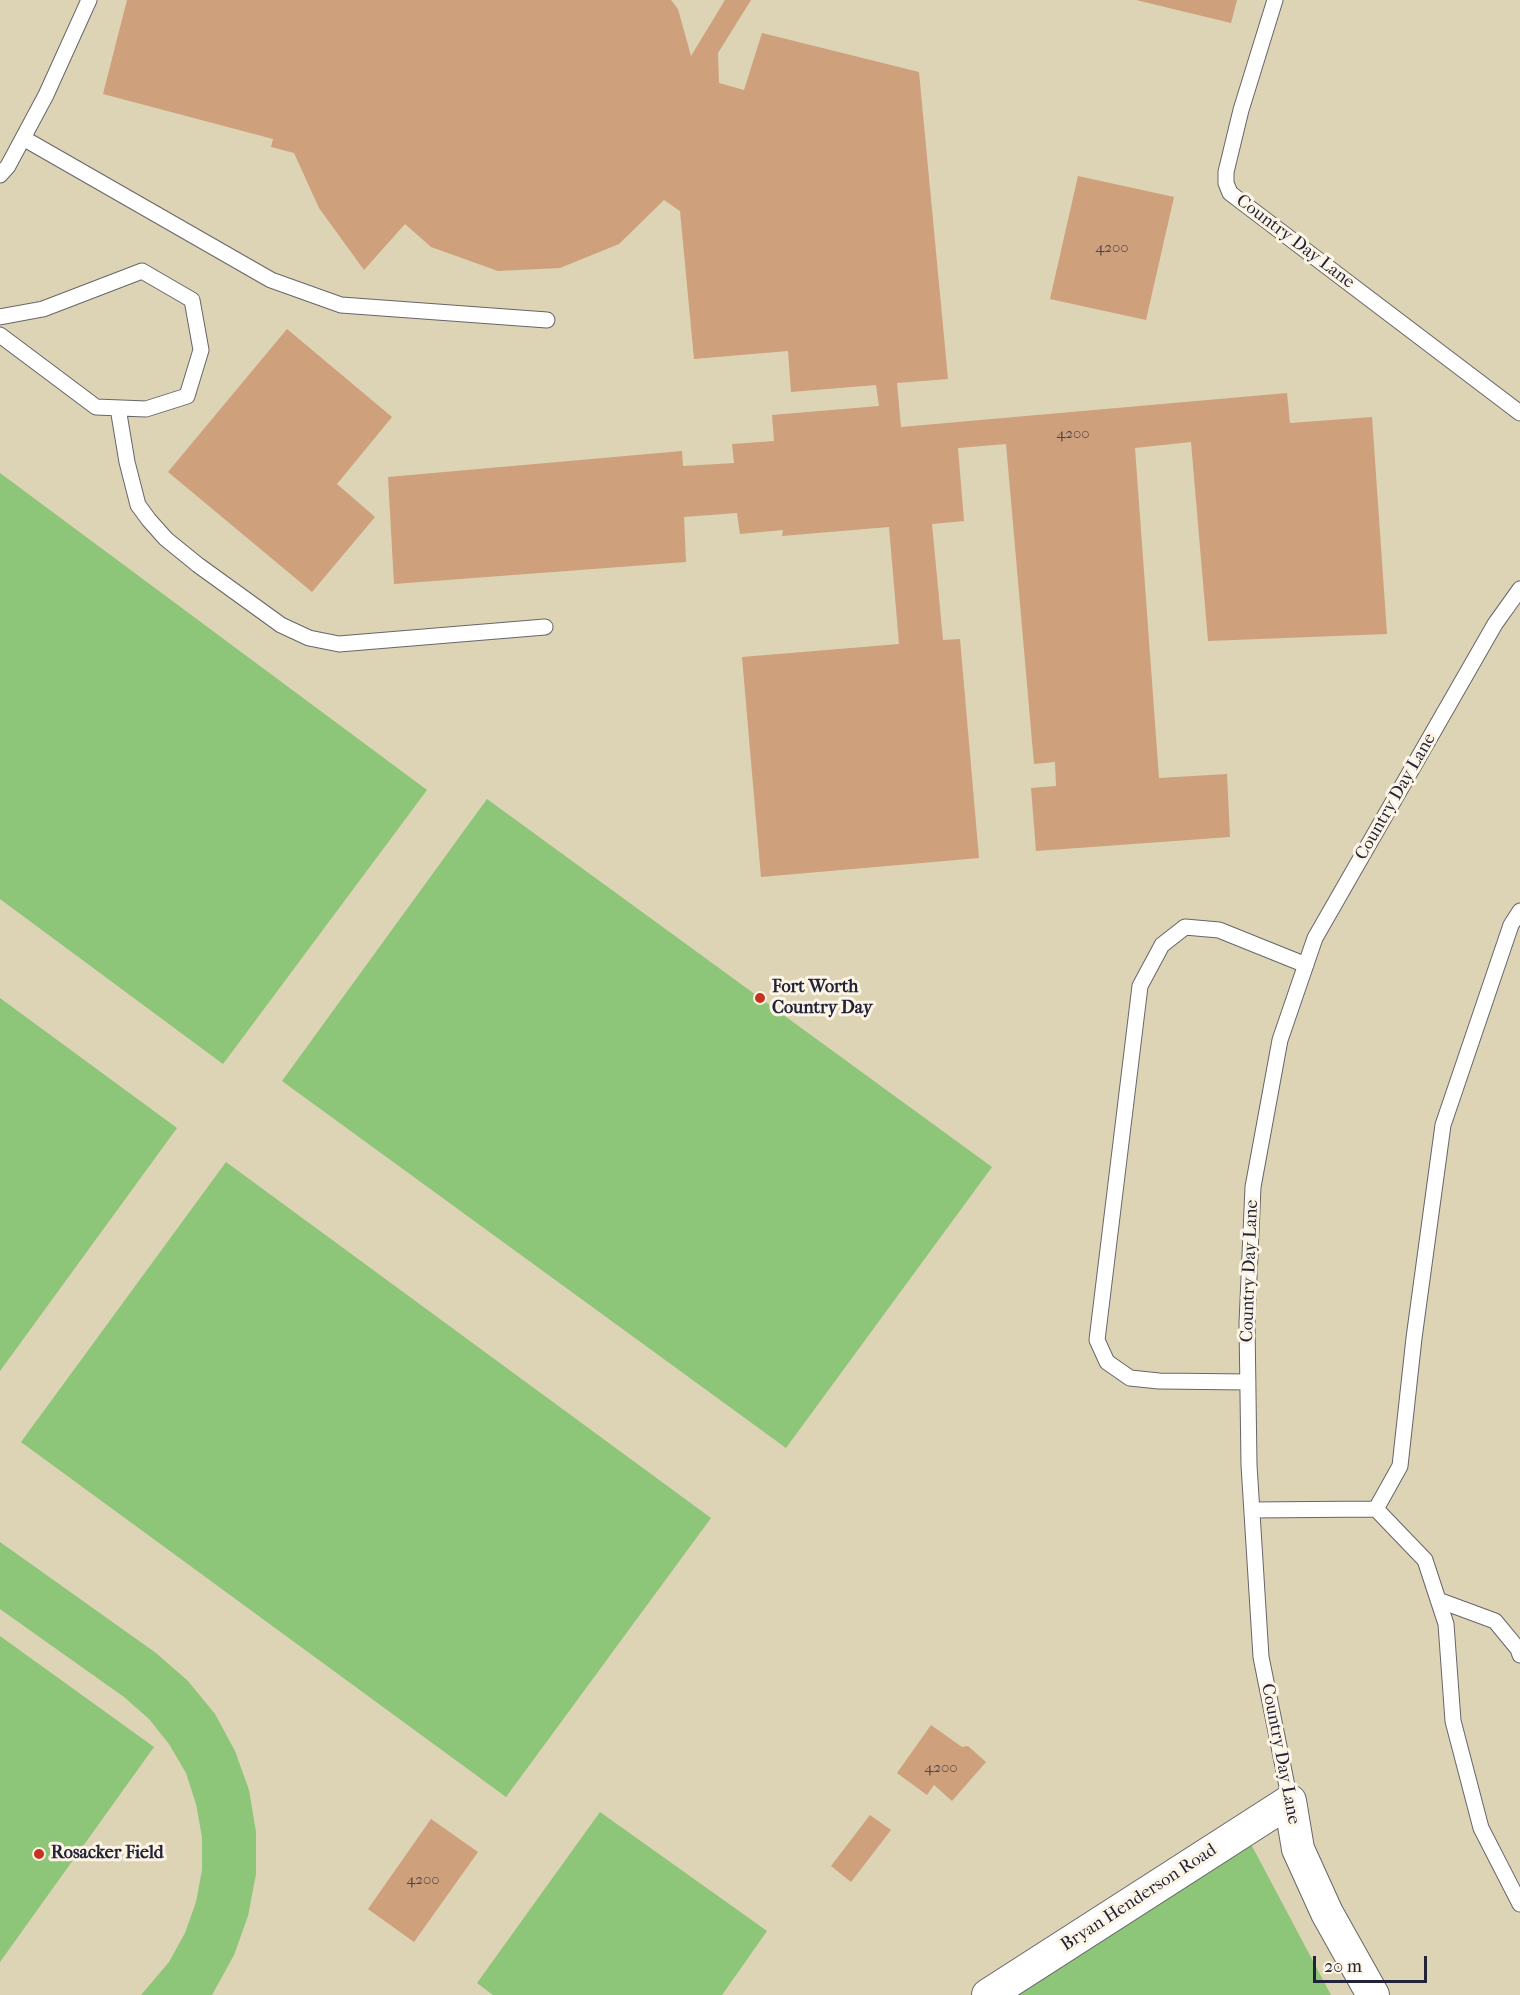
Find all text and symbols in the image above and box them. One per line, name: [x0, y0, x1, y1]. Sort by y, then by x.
street label: Country Day Lane: [1231, 190, 1359, 294]
house number: 4200: [1095, 239, 1129, 257]
house number: 4200: [1056, 425, 1090, 443]
street label: Country Day Lane: [1351, 730, 1441, 864]
place label: Fort Worth Country Day: [772, 977, 872, 1020]
marker: Fort Worth Country Day: [753, 991, 767, 1005]
street label: Country Day Lane: [1237, 1199, 1263, 1343]
street label: Country Day Lane: [1256, 1682, 1304, 1826]
house number: 4200: [924, 1759, 958, 1777]
street label: Bryan Henderson Road: [1057, 1840, 1221, 1956]
place label: Rosacker Field: [51, 1843, 164, 1865]
marker: Rosacker Field: [32, 1847, 46, 1861]
house number: 4200: [406, 1871, 440, 1889]
scale bar: [1316, 1944, 1430, 1982]
text: 20 m: [1324, 1956, 1362, 1977]

